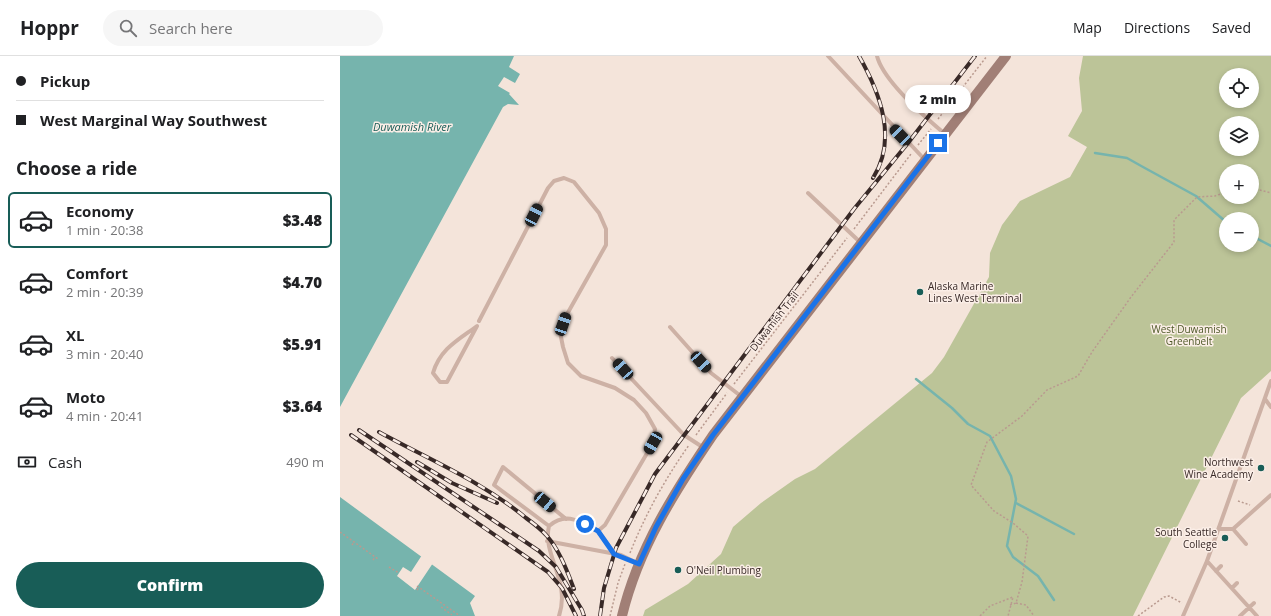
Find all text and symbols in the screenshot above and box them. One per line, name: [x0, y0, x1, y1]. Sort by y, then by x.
search box: [103, 10, 383, 46]
text: Hoppr: [20, 15, 79, 41]
icon: search: [117, 17, 139, 39]
text: Search here: [149, 18, 233, 38]
text: Map: [1073, 18, 1102, 37]
text: Directions: [1124, 18, 1190, 37]
text: Saved: [1212, 18, 1251, 37]
map controls: [1219, 68, 1259, 252]
button: locate: [1219, 68, 1259, 108]
text: Pickup: [40, 71, 90, 91]
callout: 2 min: [905, 85, 971, 113]
text: 2 min: [920, 90, 956, 108]
text: West Marginal Way Southwest: [40, 110, 267, 130]
button: layers: [1219, 116, 1259, 156]
water label: Duwamish River: [373, 119, 452, 134]
car: [887, 122, 913, 148]
route end: [929, 134, 947, 152]
text: Choose a ride: [16, 156, 137, 180]
button: +: [1219, 164, 1259, 204]
text: Economy: [66, 201, 134, 221]
icon: car: [18, 202, 54, 238]
car: [523, 202, 545, 228]
text: $3.48: [283, 210, 322, 230]
button: −: [1219, 212, 1259, 252]
text: 1 min · 20:38: [66, 221, 143, 239]
text: Comfort: [66, 263, 128, 283]
icon: car: [18, 264, 54, 300]
text: $4.70: [283, 272, 322, 292]
place label: Alaska Marine Lines West Terminal: [928, 279, 1022, 305]
text: 2 min · 20:39: [66, 283, 143, 301]
marker: Alaska Marine Lines West Terminal: [915, 287, 925, 297]
street label: Duwamish Trail: [746, 288, 802, 354]
car: [553, 311, 573, 337]
park label: West Duwamish Greenbelt: [1151, 322, 1227, 348]
text: XL: [66, 325, 84, 345]
icon: car: [18, 326, 54, 362]
text: $5.91: [283, 334, 322, 354]
text: 3 min · 20:40: [66, 345, 143, 363]
car: [689, 349, 713, 375]
car: [611, 356, 635, 382]
text: Moto: [66, 387, 105, 407]
icon: car: [18, 388, 54, 424]
text: $3.64: [283, 396, 322, 416]
text: 4 min · 20:41: [66, 407, 143, 425]
car: [642, 430, 664, 456]
icon: cash: [16, 451, 38, 473]
text: Cash: [48, 452, 82, 472]
text: 490 m: [286, 453, 324, 471]
place label: Northwest Wine Academy: [1184, 455, 1254, 481]
marker: Northwest Wine Academy: [1256, 463, 1266, 473]
car: [532, 490, 558, 514]
route start: [576, 515, 594, 533]
place label: South Seattle College: [1155, 525, 1217, 551]
marker: South Seattle College: [1220, 533, 1230, 543]
button: Confirm: [16, 562, 324, 608]
place label: O'Neil Plumbing: [686, 563, 761, 577]
marker: O'Neil Plumbing: [673, 565, 683, 575]

